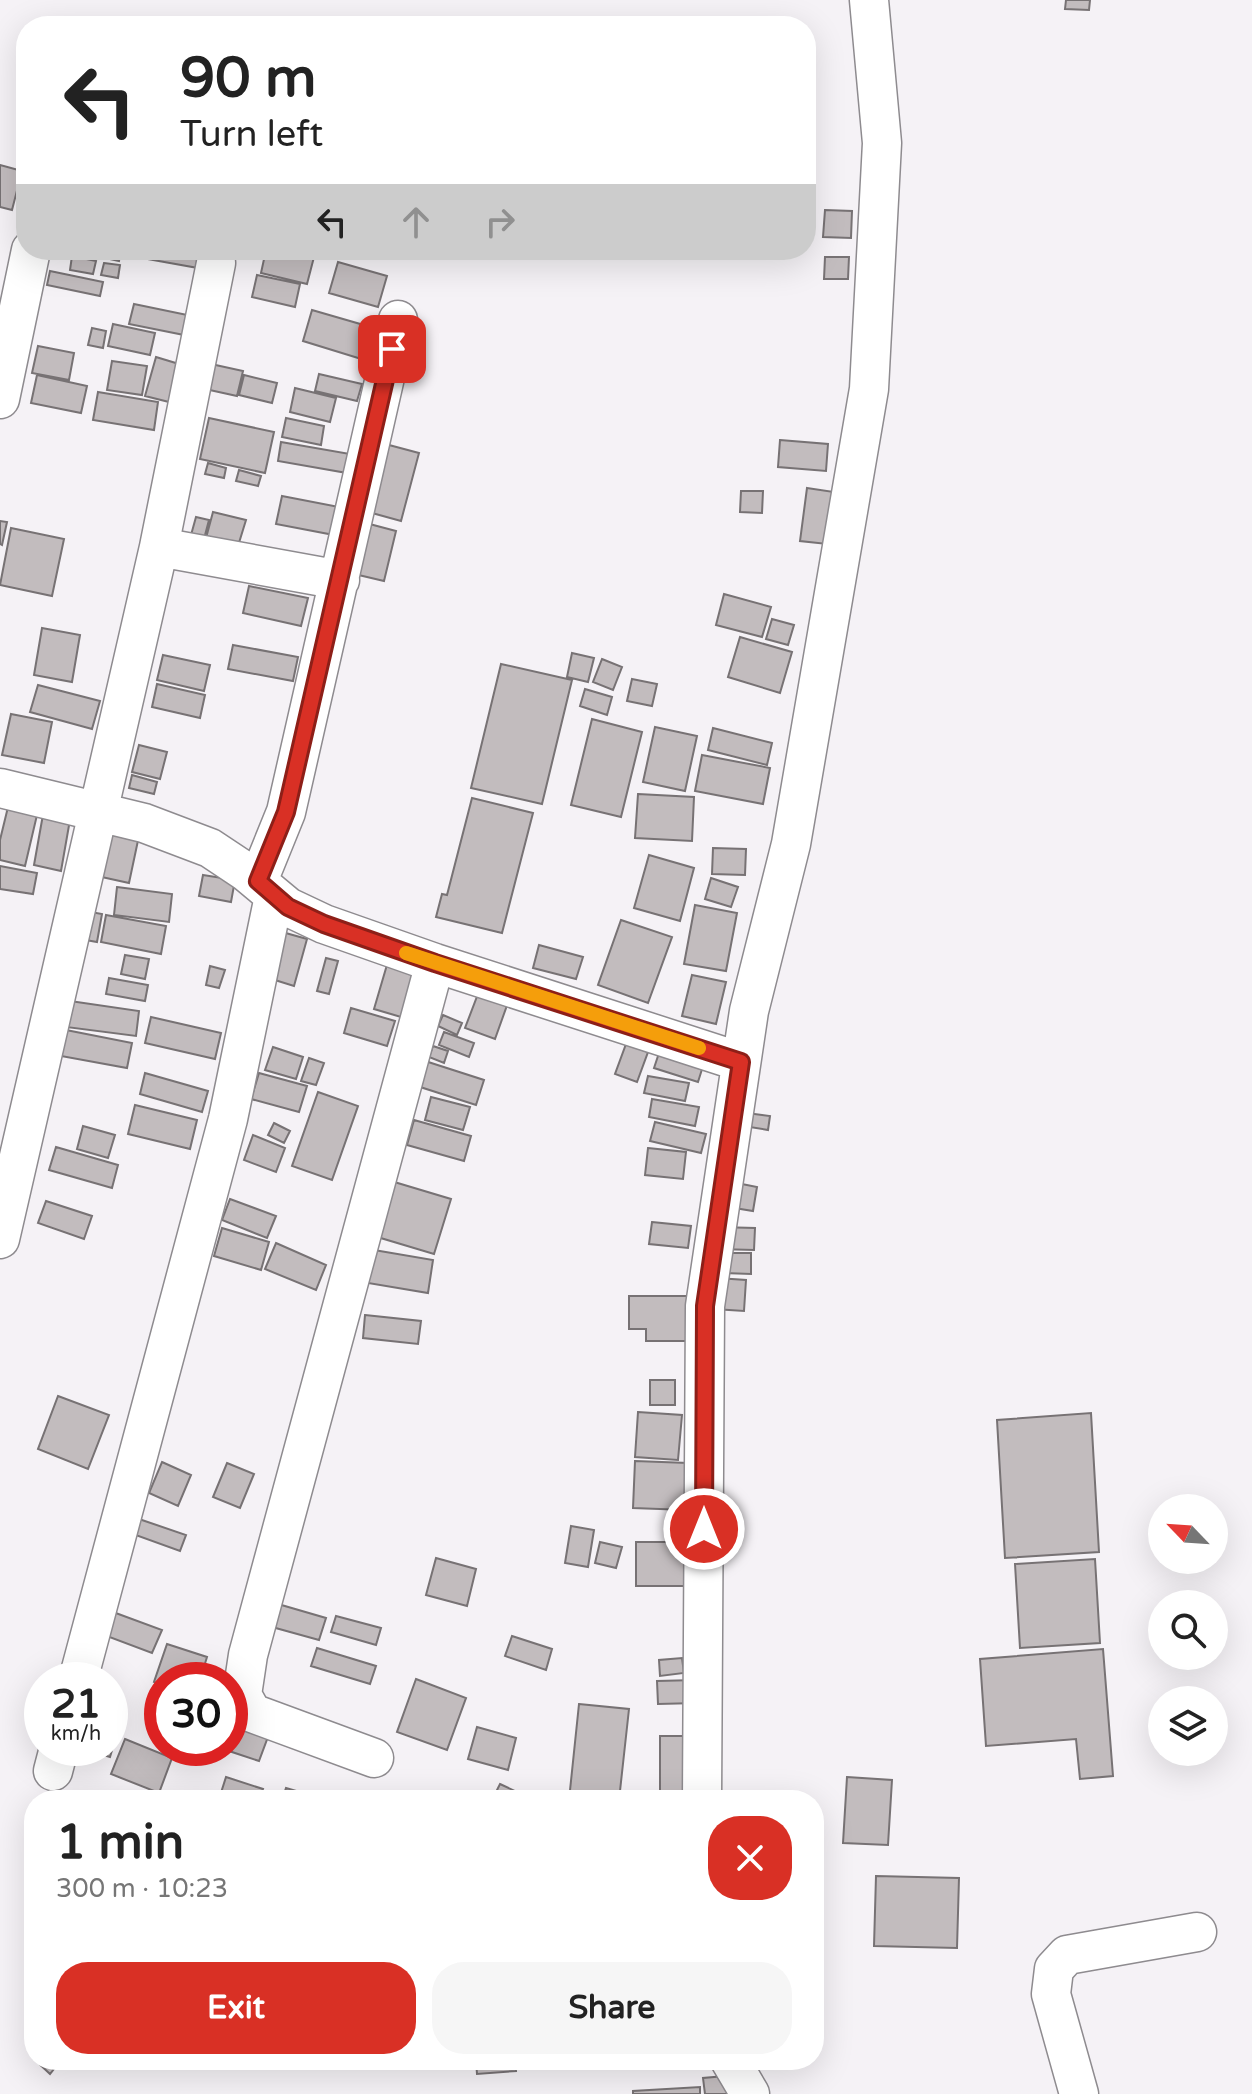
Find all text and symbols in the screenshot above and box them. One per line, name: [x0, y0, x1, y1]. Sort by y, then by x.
text: 90 m: [180, 45, 316, 112]
icon: left: [48, 48, 152, 152]
text: Turn left: [180, 113, 323, 156]
icon: left: [310, 200, 354, 244]
icon: ahead: [394, 200, 438, 244]
icon: right: [478, 200, 522, 244]
pin: [358, 315, 426, 383]
icon: arrive: [370, 327, 414, 371]
position arrow: [662, 1487, 746, 1571]
north arrow: [1148, 1494, 1228, 1574]
map controls: [1148, 1494, 1228, 1766]
button: search: [1148, 1590, 1228, 1670]
speed limit sign: 30: [144, 1662, 248, 1766]
text: 21: [51, 1680, 101, 1728]
button: layers: [1148, 1686, 1228, 1766]
text: km/h: [51, 1722, 101, 1746]
text: 1 min: [56, 1814, 184, 1872]
button: close: [708, 1816, 792, 1900]
text: 300 m · 10:23: [56, 1873, 228, 1904]
button: Exit: [56, 1962, 416, 2054]
button: Share: [432, 1962, 792, 2054]

